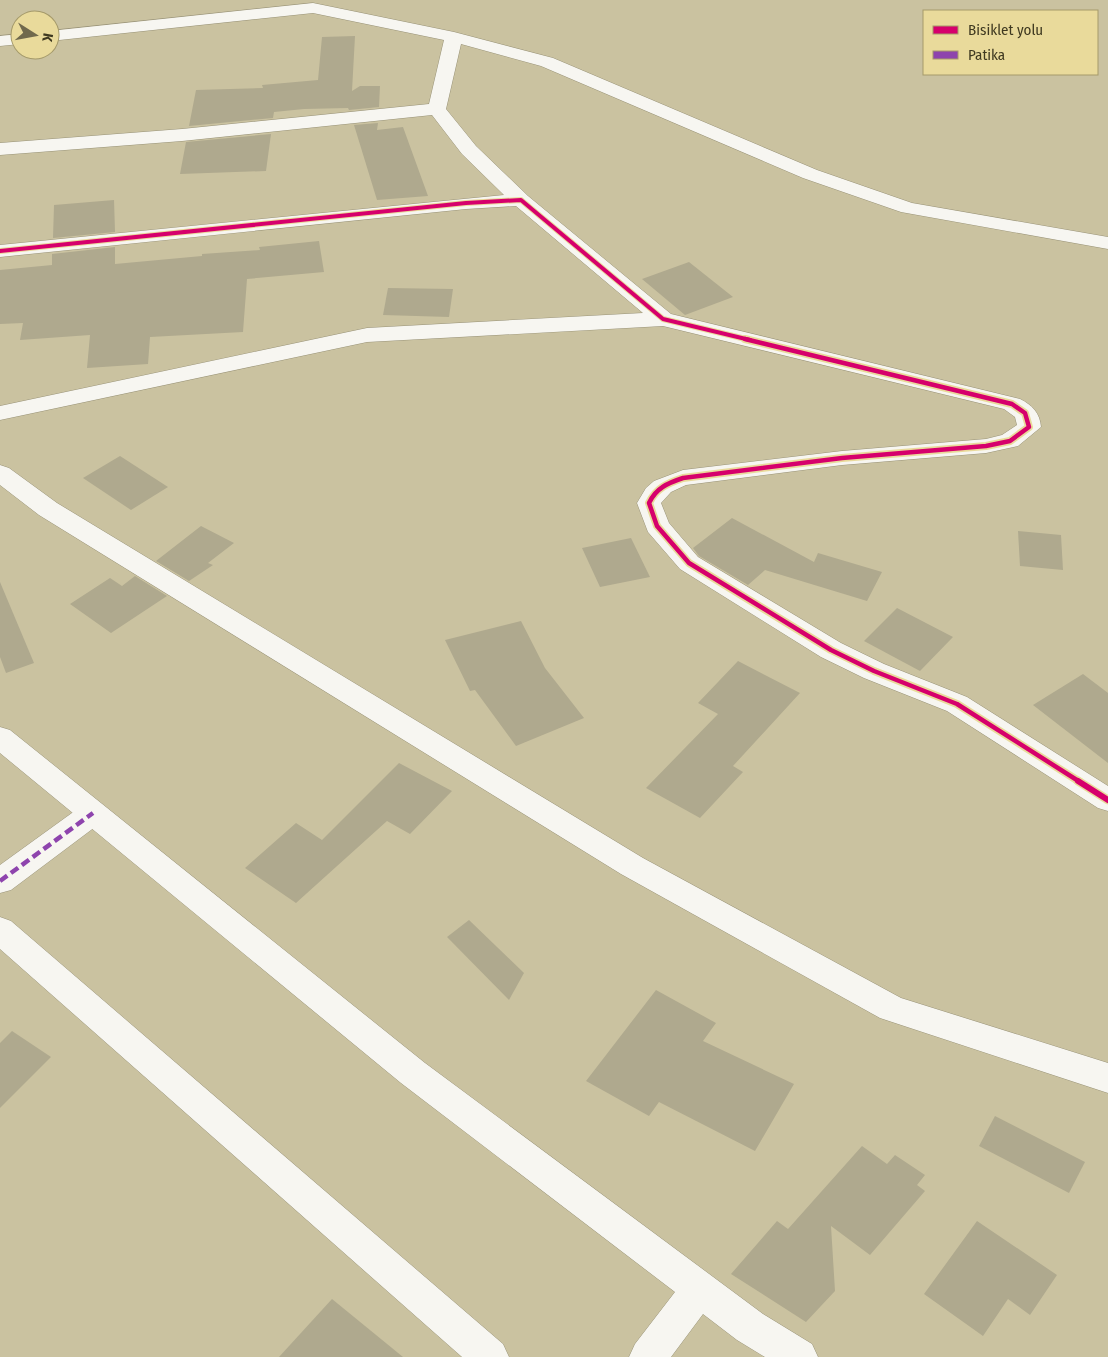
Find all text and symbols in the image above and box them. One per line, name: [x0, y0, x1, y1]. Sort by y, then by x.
north arrow: [10, 10, 60, 60]
legend: [923, 10, 1098, 75]
text: Bisiklet yolu: [968, 21, 1043, 39]
text: K: [38, 32, 56, 44]
text: Patika: [968, 46, 1005, 64]

